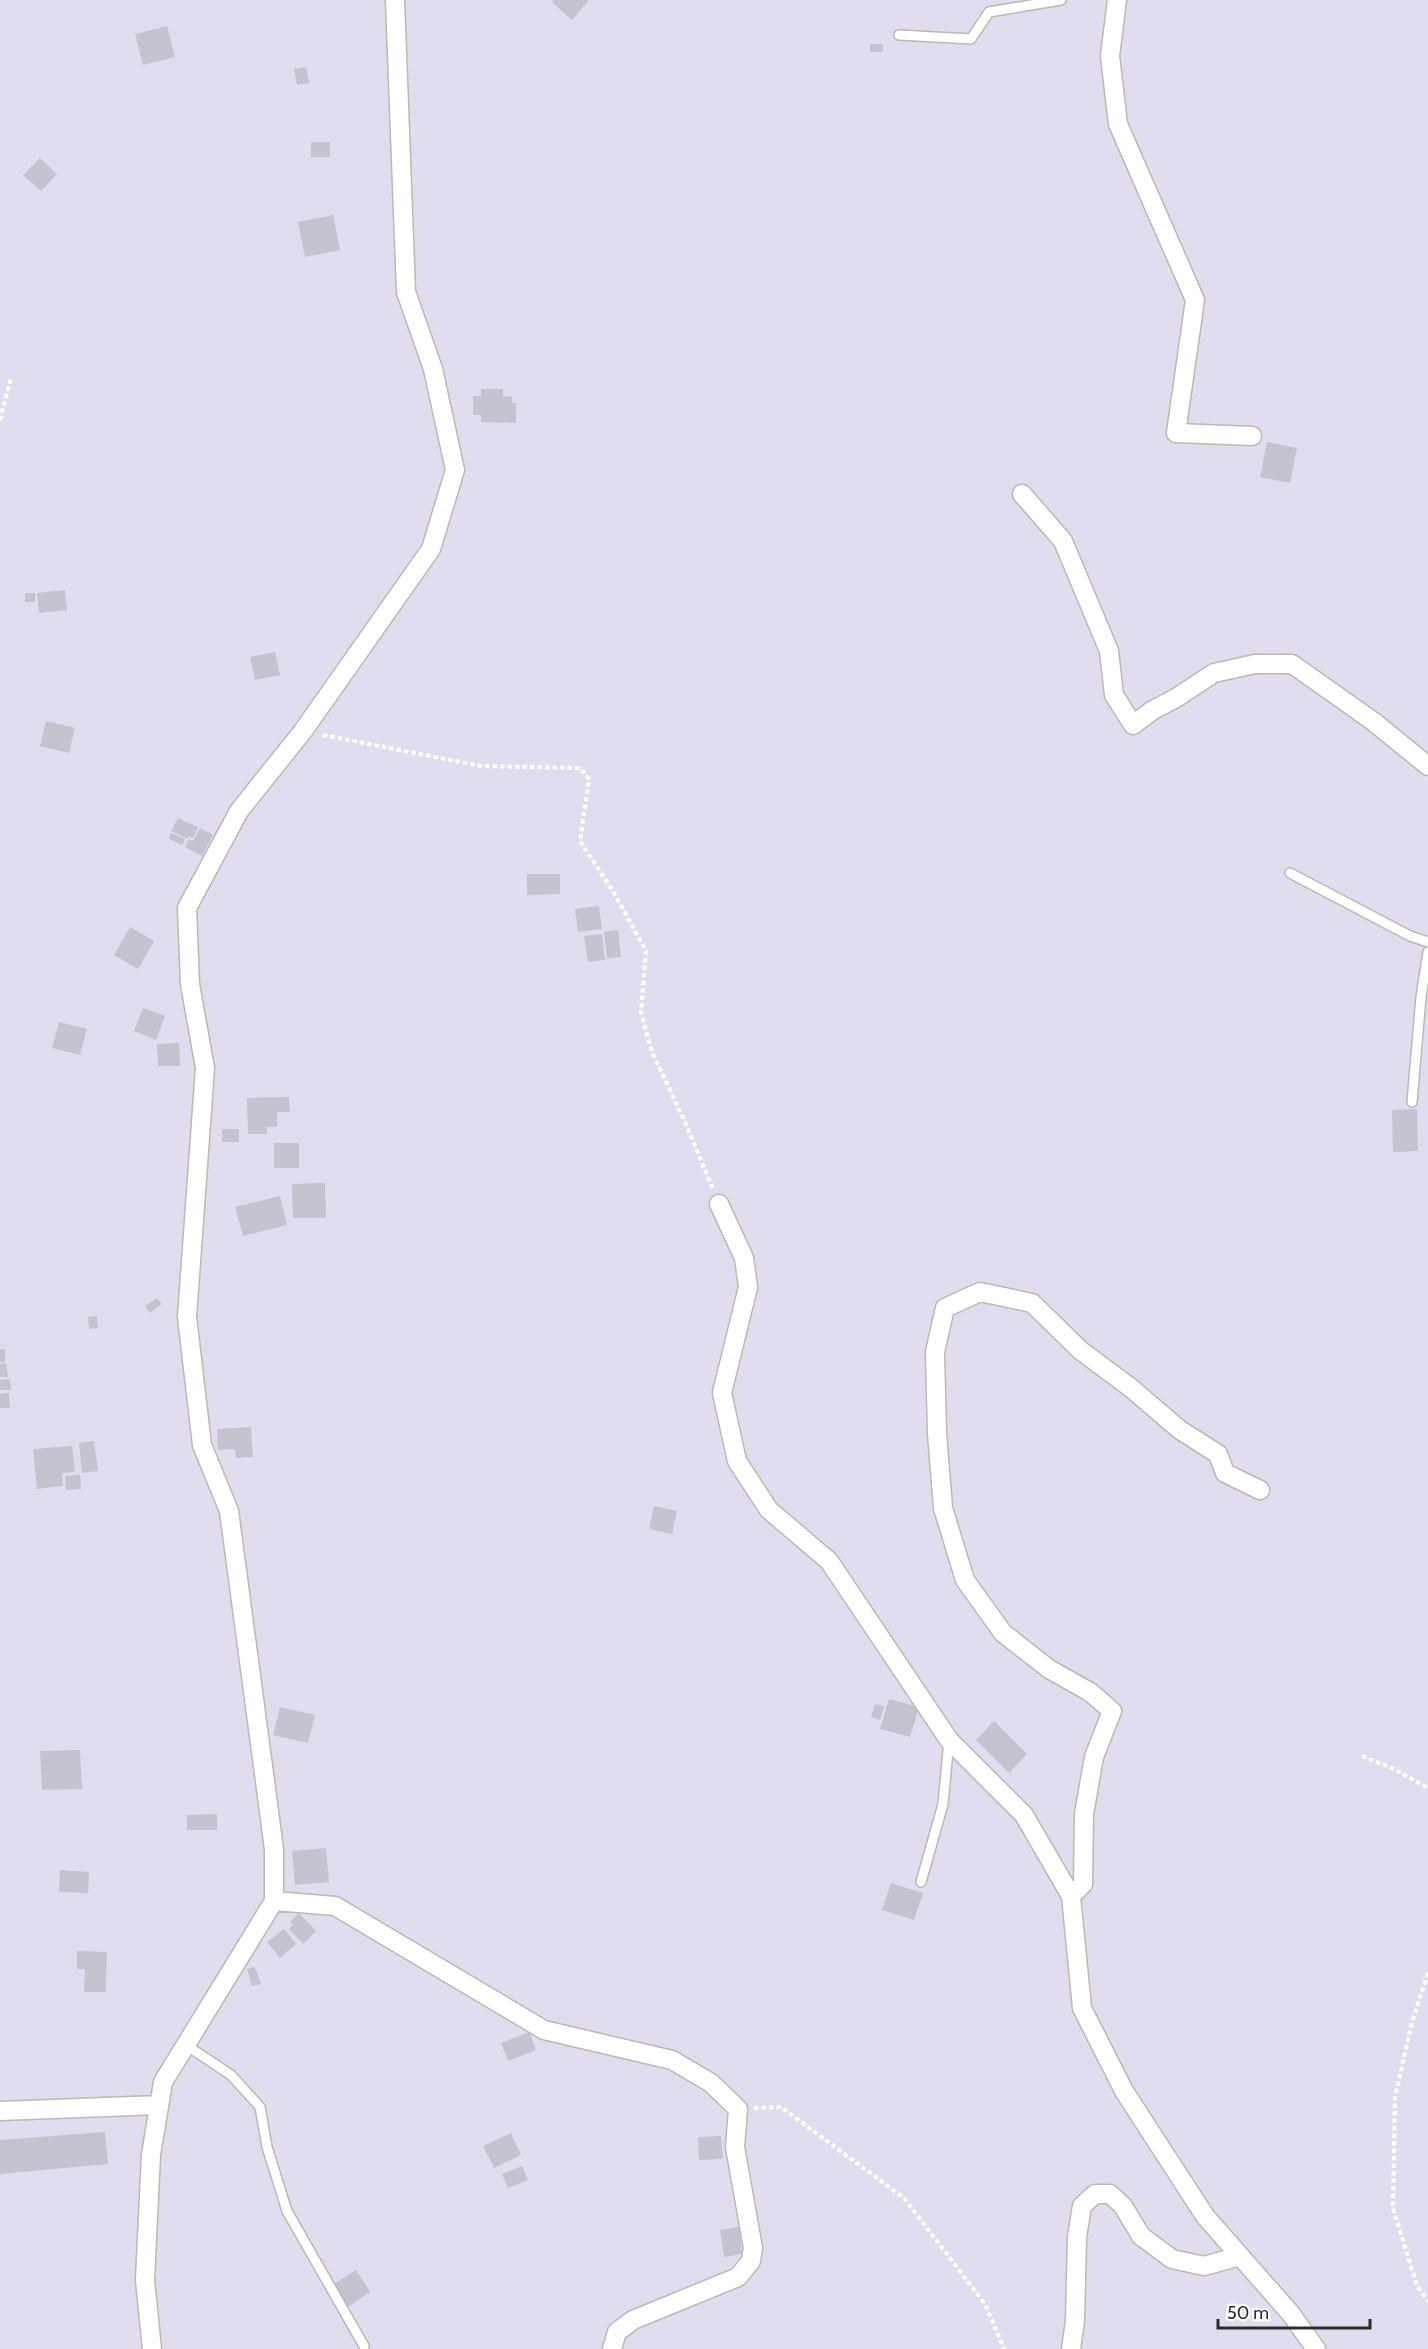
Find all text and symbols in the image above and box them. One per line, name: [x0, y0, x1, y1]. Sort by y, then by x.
scale bar: [1218, 2292, 1370, 2330]
text: 50 m: [1227, 2302, 1269, 2324]

